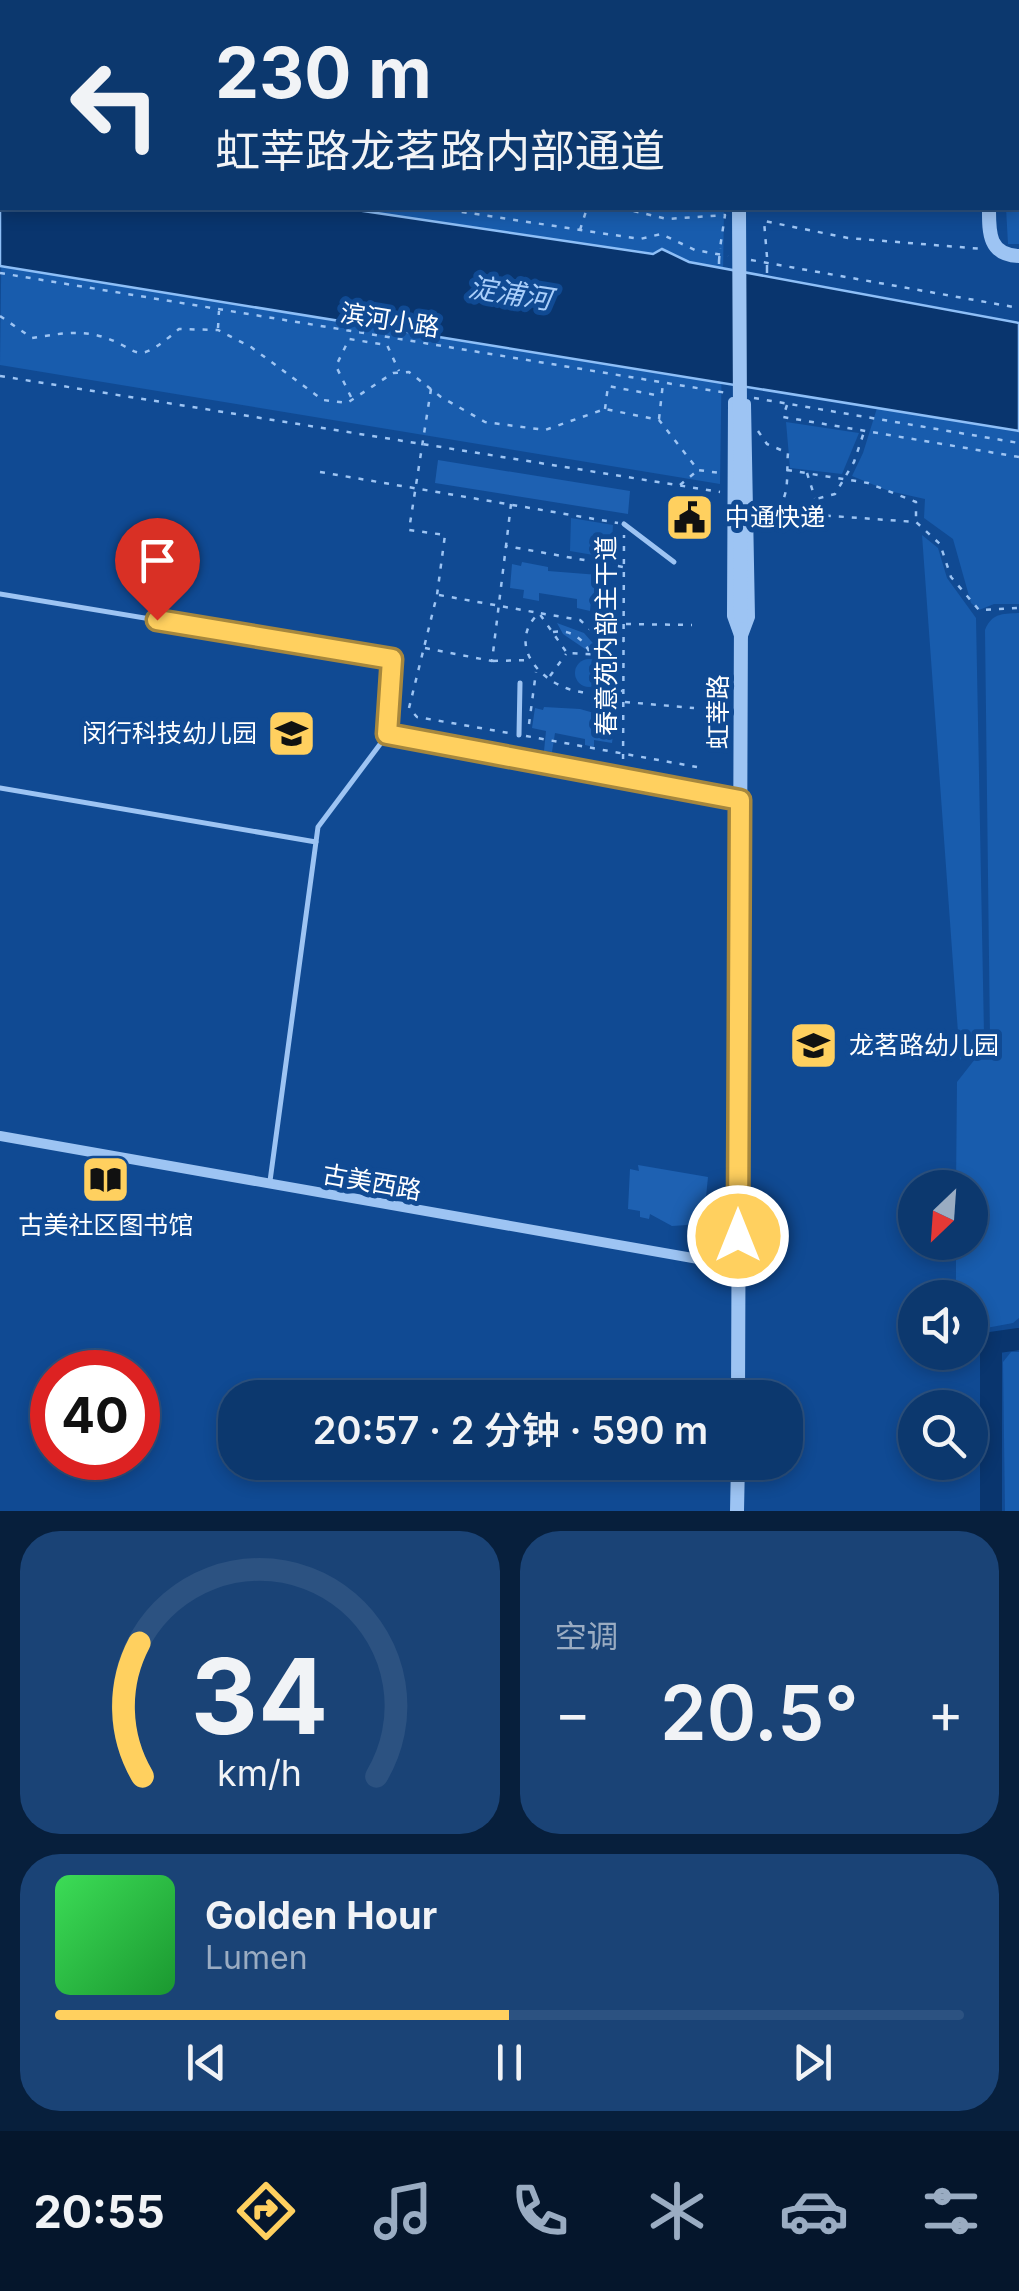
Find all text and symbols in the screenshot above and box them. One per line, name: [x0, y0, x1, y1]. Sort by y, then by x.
text: 230 m: [215, 30, 432, 115]
icon: left: [50, 40, 180, 170]
text: 虹莘路龙茗路内部通道: [215, 123, 665, 178]
water label: 淀浦河: [466, 270, 559, 317]
street label: 滨河小路: [338, 297, 442, 343]
public building icon: 中通快递: [664, 491, 716, 543]
place label: 中通快递: [725, 502, 825, 532]
pin: [115, 518, 200, 621]
icon: arrive: [130, 533, 185, 588]
street label: 春意苑内部主干道: [591, 536, 621, 736]
street label: 虹莘路: [703, 674, 733, 750]
school or university icon: 闵行科技幼儿园: [266, 707, 318, 759]
place label: 闵行科技幼儿园: [82, 718, 257, 748]
school or university icon: 龙茗路幼儿园: [788, 1019, 840, 1071]
place label: 龙茗路幼儿园: [849, 1030, 999, 1060]
library icon: 古美社区图书馆: [80, 1153, 132, 1205]
street label: 古美西路: [320, 1159, 424, 1205]
north arrow: [898, 1170, 988, 1260]
map controls: [898, 1170, 988, 1480]
position arrow: [686, 1184, 790, 1288]
place label: 古美社区图书馆: [18, 1210, 194, 1240]
button: sound: [898, 1280, 988, 1370]
speed limit sign: 40: [30, 1350, 160, 1480]
button: search: [898, 1390, 988, 1480]
text: 20:57 · 2 分钟 · 590 m: [313, 1407, 708, 1453]
text: 空调: [555, 1617, 619, 1656]
text: 34: [191, 1633, 328, 1759]
text: 20.5°: [660, 1667, 859, 1758]
text: −: [555, 1680, 591, 1746]
text: +: [928, 1680, 964, 1746]
text: km/h: [217, 1751, 302, 1795]
text: Golden Hour: [205, 1892, 437, 1938]
text: Lumen: [205, 1938, 308, 1977]
icon: previous: [179, 2035, 234, 2090]
icon: pause: [482, 2035, 537, 2090]
icon: next: [785, 2035, 840, 2090]
icon: directions: [231, 2176, 301, 2246]
icon: music: [368, 2176, 438, 2246]
icon: phone: [505, 2176, 575, 2246]
icon: climate: [642, 2176, 712, 2246]
icon: car: [779, 2176, 849, 2246]
icon: filters: [916, 2176, 986, 2246]
text: 20:55: [33, 2184, 165, 2239]

